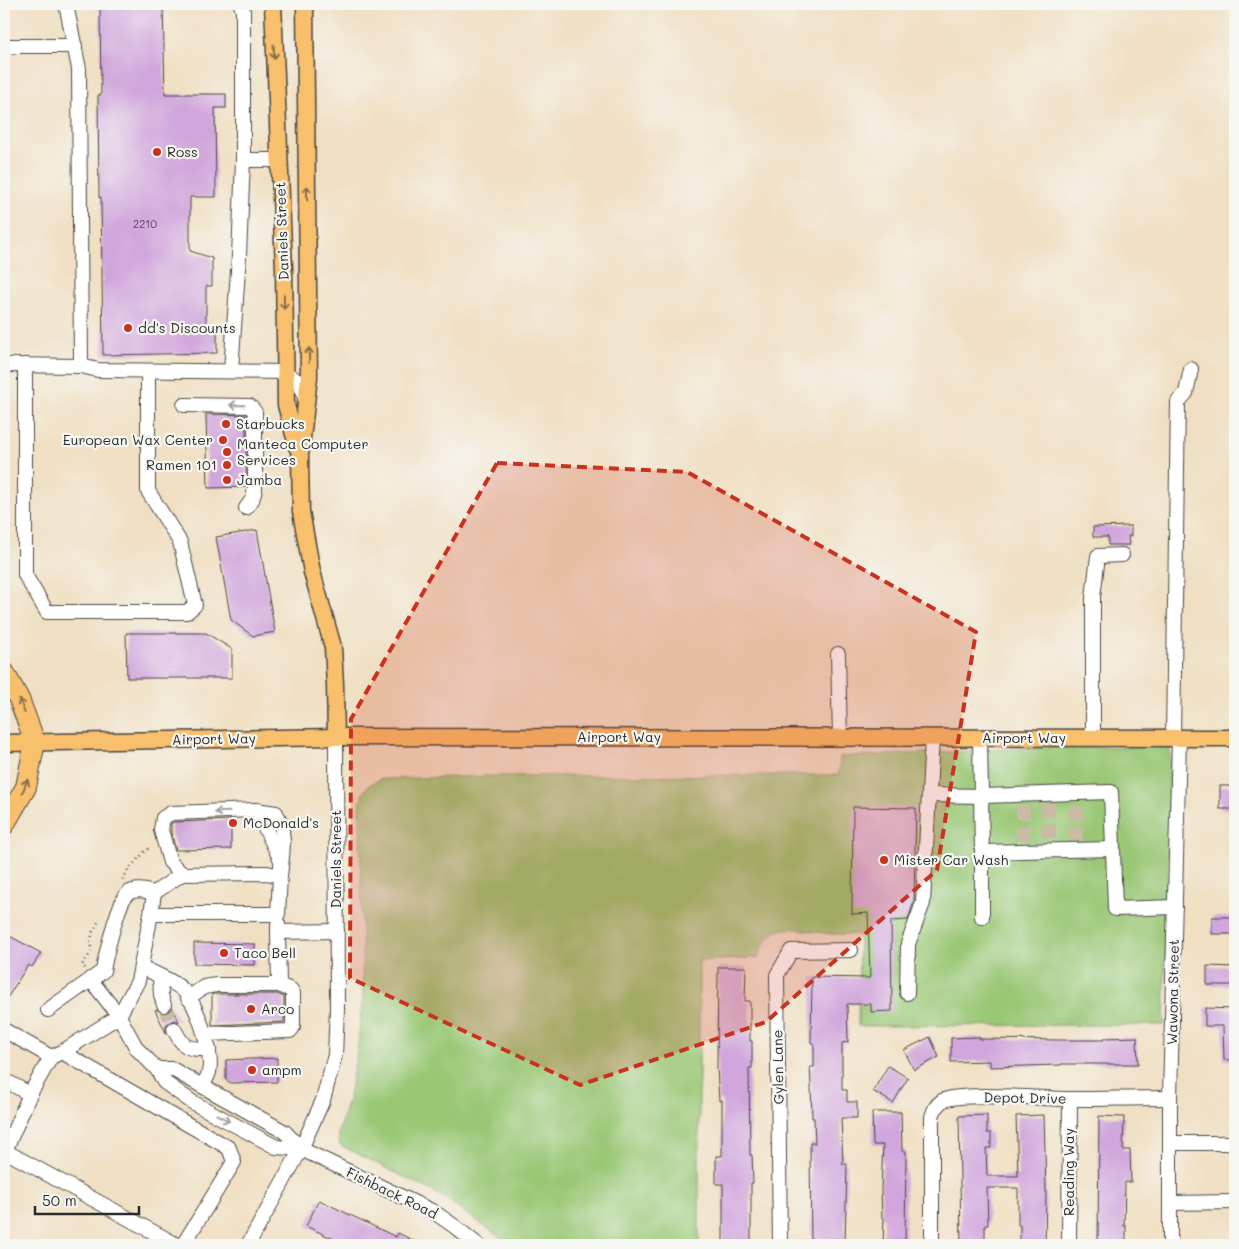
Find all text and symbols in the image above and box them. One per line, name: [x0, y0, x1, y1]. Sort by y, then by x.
one-way arrow: [270, 44, 279, 60]
place label: Ross: [167, 142, 198, 161]
marker: Ross: [151, 146, 163, 158]
street label: Daniels Street: [270, 182, 293, 281]
one-way arrow: [302, 185, 312, 201]
house number: 2210: [133, 216, 157, 231]
one-way arrow: [279, 294, 289, 310]
place label: dd's Discounts: [138, 318, 236, 337]
marker: dd's Discounts: [122, 322, 134, 334]
one-way arrow: [304, 347, 314, 364]
one-way arrow: [229, 401, 245, 410]
place label: Starbucks: [236, 414, 305, 433]
marker: Starbucks: [220, 418, 232, 430]
place label: European Wax Center: [63, 430, 213, 449]
marker: European Wax Center: [217, 434, 229, 446]
place label: Manteca Computer Services: [237, 434, 369, 469]
marker: Manteca Computer Services: [221, 446, 233, 458]
place label: Ramen 101: [146, 455, 217, 474]
marker: Ramen 101: [221, 459, 233, 471]
place label: Jamba: [237, 470, 282, 489]
marker: Jamba: [221, 474, 233, 486]
one-way arrow: [17, 699, 26, 714]
street label: Airport Way: [577, 727, 661, 746]
street label: Airport Way: [172, 728, 256, 749]
street label: Airport Way: [982, 728, 1066, 747]
one-way arrow: [21, 779, 30, 794]
one-way arrow: [214, 807, 230, 816]
street label: Daniels Street: [326, 810, 345, 908]
place label: McDonald's: [243, 813, 319, 832]
marker: McDonald's: [227, 817, 239, 829]
place label: Mister Car Wash: [894, 850, 1009, 869]
marker: Mister Car Wash: [878, 854, 890, 866]
street label: Wawona Street: [1162, 939, 1183, 1045]
place label: Taco Bell: [234, 943, 296, 962]
marker: Taco Bell: [218, 947, 230, 959]
place label: Arco: [261, 999, 294, 1018]
marker: Arco: [245, 1003, 257, 1015]
street label: Gylen Lane: [767, 1030, 788, 1104]
place label: ampm: [262, 1060, 302, 1079]
marker: ampm: [246, 1064, 258, 1076]
street label: Depot Drive: [983, 1087, 1067, 1108]
one-way arrow: [215, 1113, 230, 1123]
street label: Reading Way: [1059, 1128, 1078, 1216]
street label: Fishback Road: [343, 1162, 441, 1223]
scale bar: [35, 1184, 139, 1216]
text: 50 m: [42, 1190, 77, 1210]

